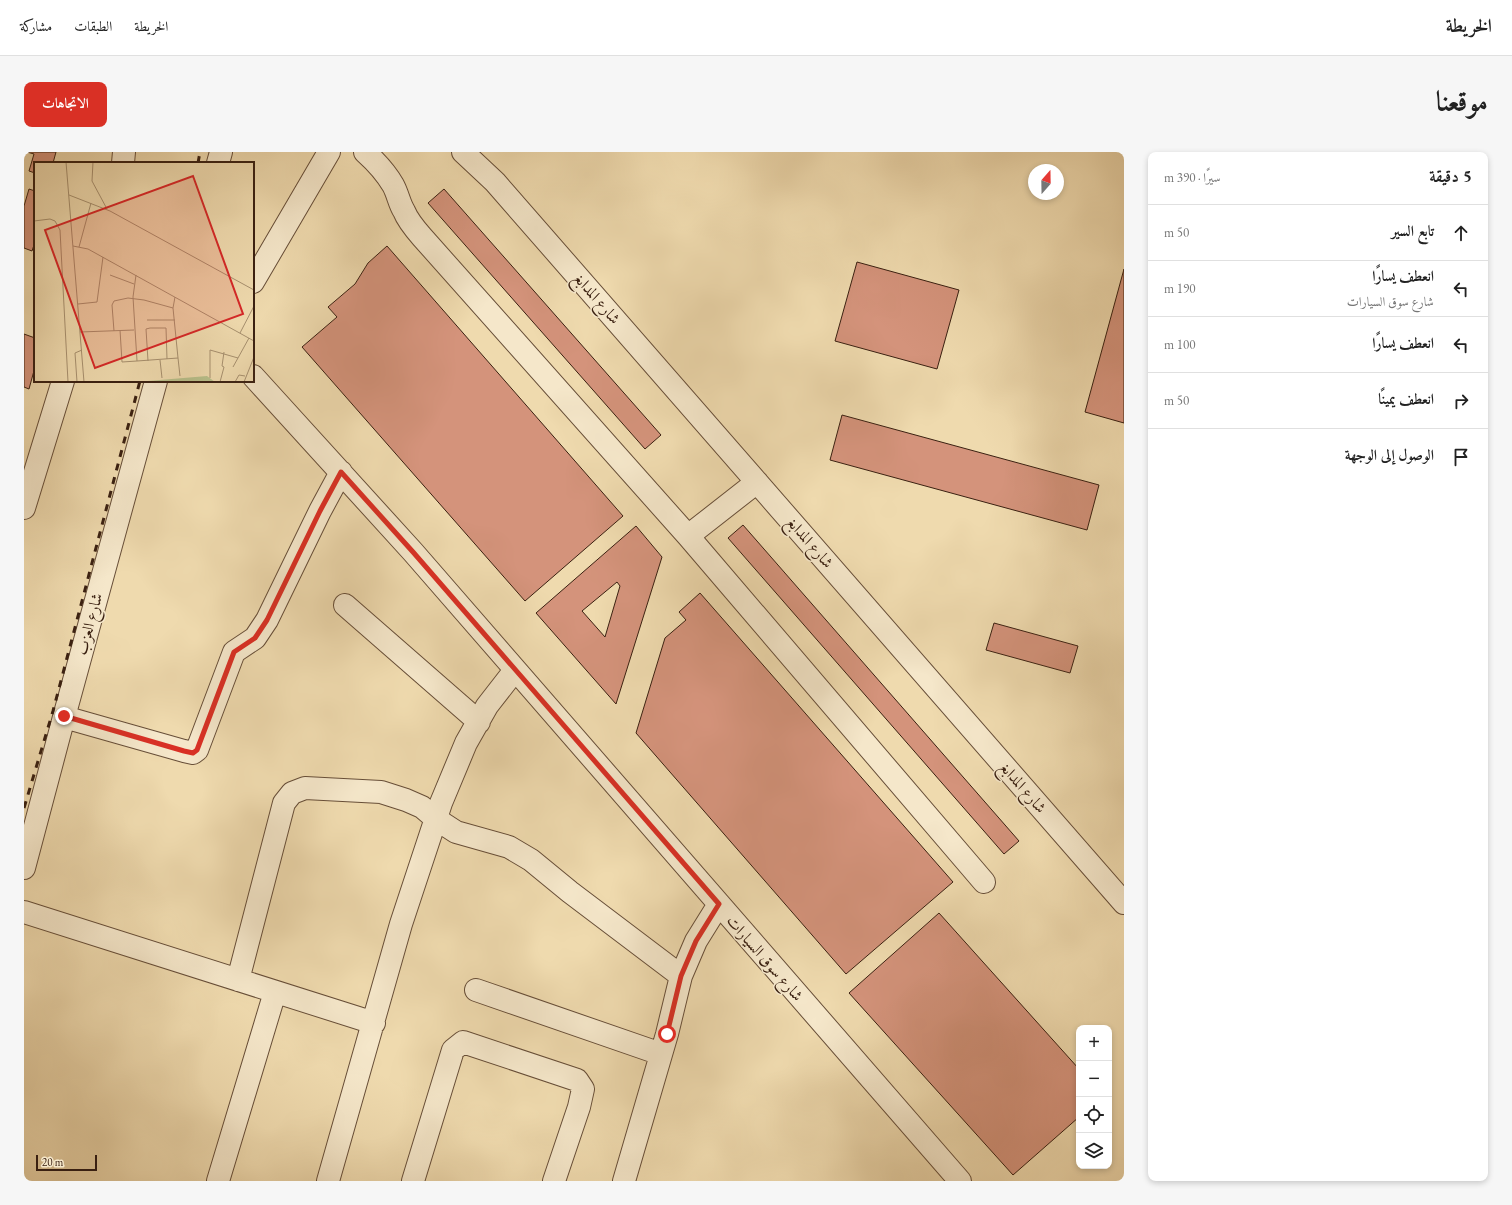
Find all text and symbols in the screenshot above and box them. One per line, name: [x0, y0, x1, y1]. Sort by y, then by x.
text: الخريطة: [1446, 13, 1492, 38]
text: مشاركة: [20, 17, 52, 35]
text: الطبقات: [74, 17, 112, 35]
text: الخريطة: [134, 17, 168, 35]
button: الاتجاهات: [24, 82, 107, 127]
text: موقعنا: [1436, 83, 1488, 119]
inset map: [34, 162, 254, 382]
north arrow: [1028, 164, 1064, 200]
text: 5 دقيقة: [1429, 165, 1472, 187]
text: سيرًا · 390 m: [1164, 169, 1221, 186]
text: تابع السير: [1391, 221, 1434, 240]
icon: ahead: [1450, 222, 1472, 244]
text: 50 m: [1164, 224, 1189, 241]
text: انعطف يسارًا: [1372, 266, 1434, 285]
street label: شارع المدابغ: [565, 268, 625, 332]
icon: left: [1450, 278, 1472, 300]
text: 190 m: [1164, 280, 1195, 297]
text: شارع سوق السيارات: [1347, 293, 1434, 310]
text: انعطف يسارًا: [1372, 333, 1434, 352]
icon: left: [1450, 334, 1472, 356]
text: 100 m: [1164, 336, 1195, 353]
text: انعطف يمينًا: [1378, 389, 1434, 408]
icon: right: [1450, 390, 1472, 412]
text: 50 m: [1164, 392, 1189, 409]
text: الوصول إلى الوجهة: [1345, 445, 1434, 464]
icon: arrive: [1450, 446, 1472, 468]
street label: شارع المدابغ: [778, 512, 838, 576]
street label: شارع العزب: [71, 591, 110, 658]
route end: [55, 707, 73, 725]
street label: شارع المدابغ: [991, 757, 1051, 821]
street label: شارع سوق السيارات: [720, 911, 808, 1007]
route start: [658, 1025, 676, 1043]
map controls: [1076, 1025, 1112, 1169]
button: +: [1076, 1025, 1112, 1061]
button: −: [1076, 1061, 1112, 1097]
button: locate: [1076, 1097, 1112, 1133]
button: layers: [1076, 1133, 1112, 1169]
scale bar: [36, 1153, 97, 1172]
text: 20 m: [42, 1155, 63, 1169]

